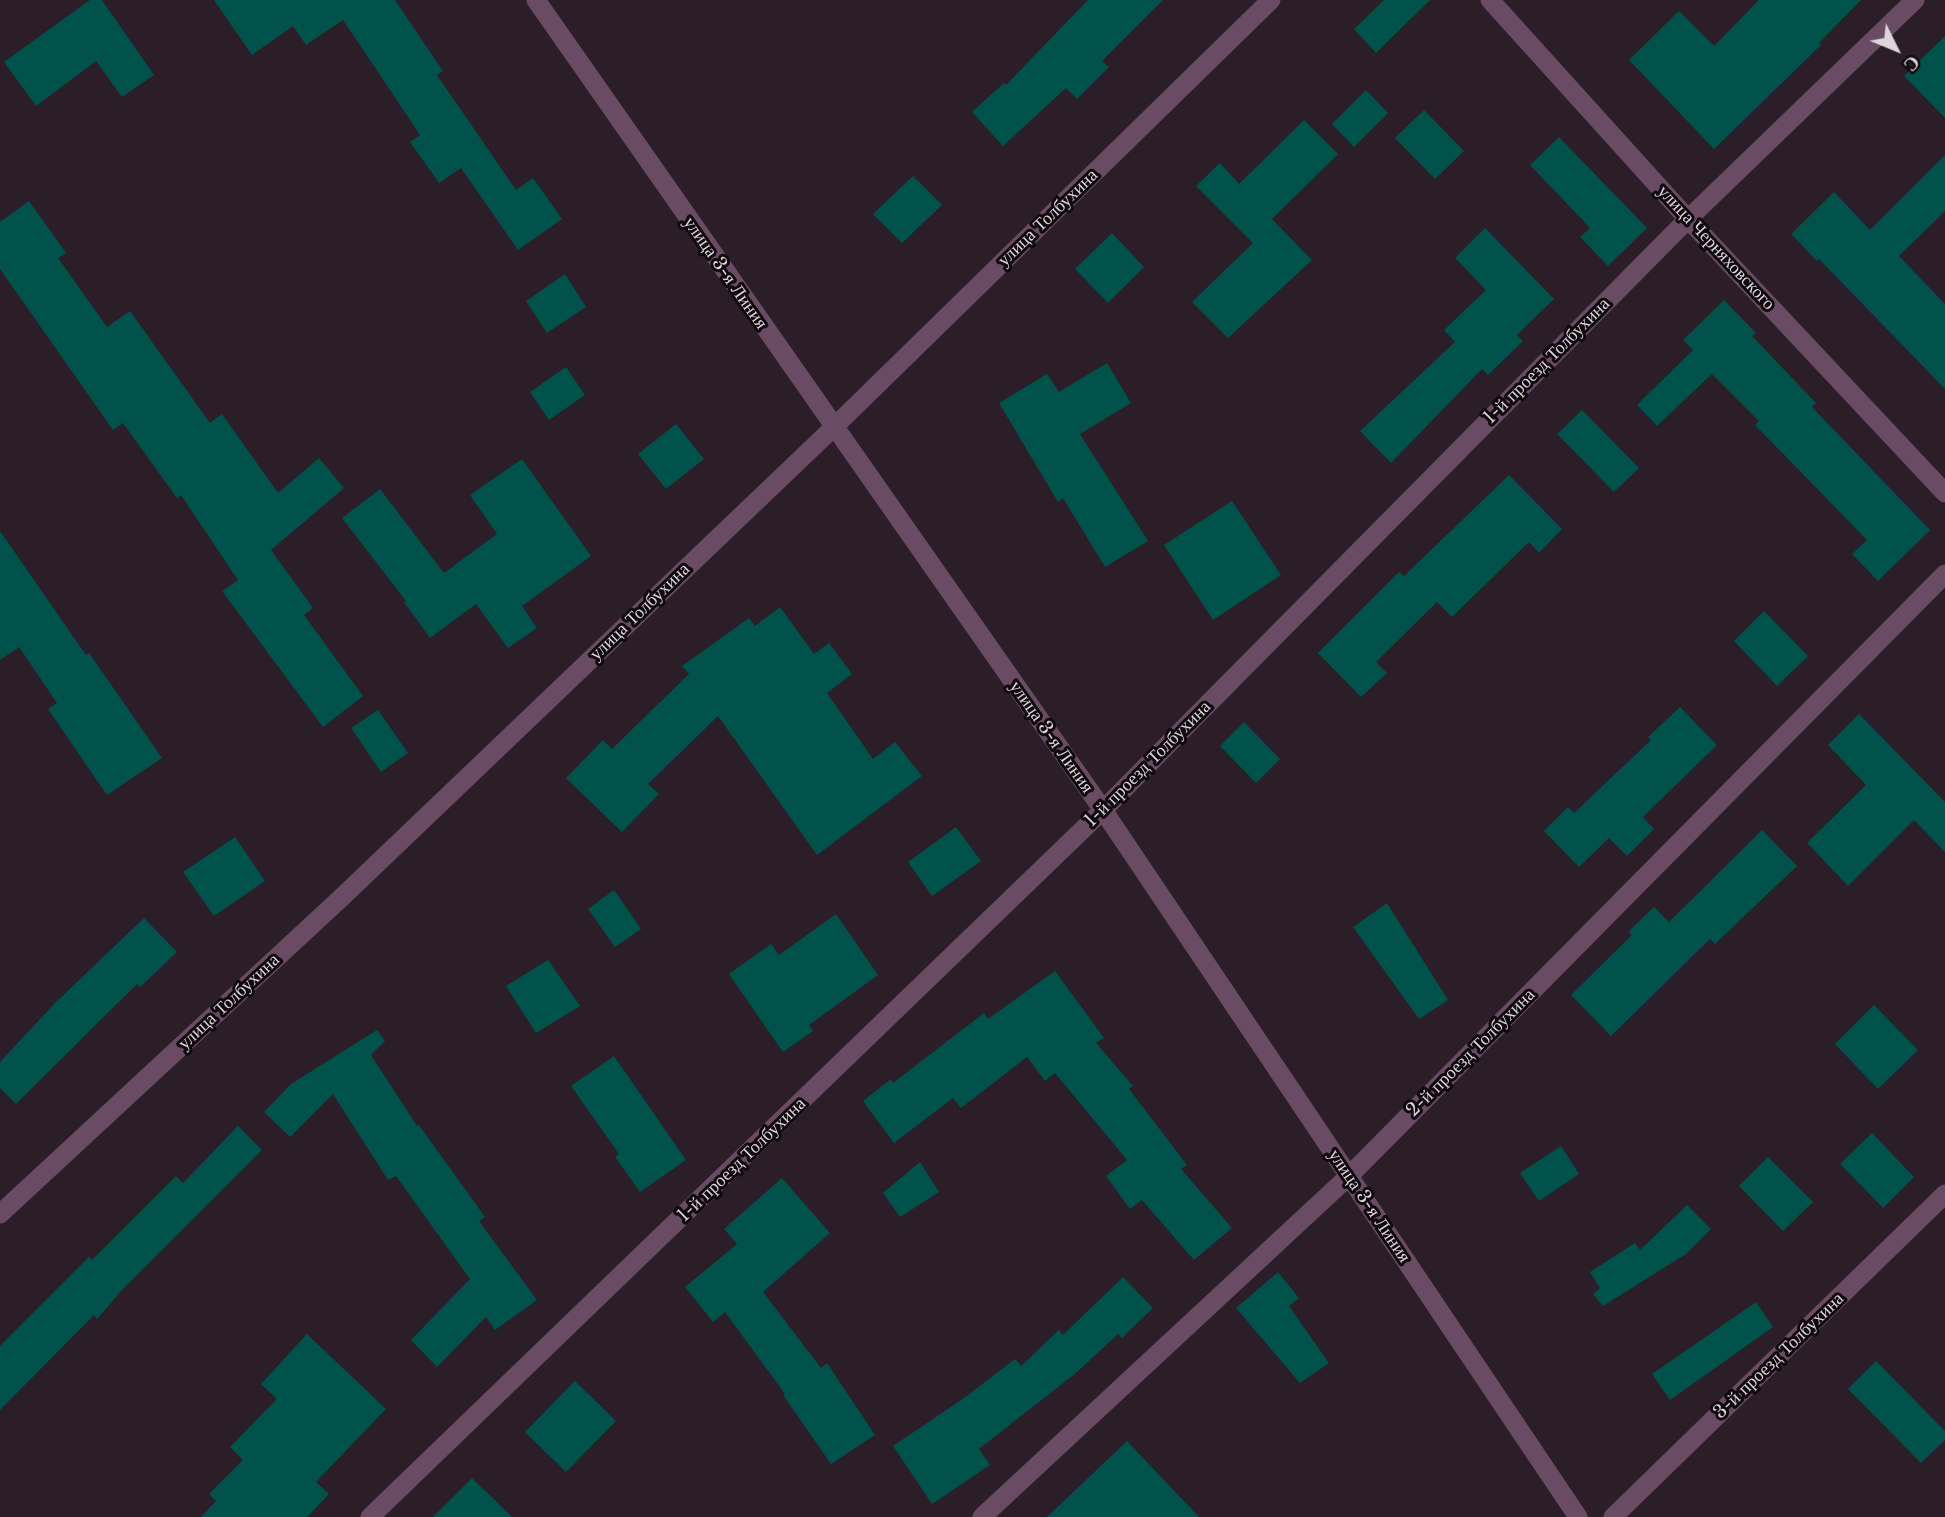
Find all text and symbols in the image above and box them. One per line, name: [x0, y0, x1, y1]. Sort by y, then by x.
north arrow: [1861, 14, 1931, 84]
text: С: [1899, 51, 1925, 77]
street label: улица Толбухина: [993, 165, 1103, 271]
street label: улица Черняховского: [1653, 181, 1779, 315]
street label: улица 3-я Линия: [678, 213, 772, 333]
street label: 1-й проезд Толбухина: [1479, 293, 1615, 429]
street label: улица Толбухина: [585, 559, 695, 665]
street label: улица 3-я Линия: [1004, 677, 1098, 797]
street label: 1-й проезд Толбухина: [1080, 696, 1216, 832]
street label: улица Толбухина: [174, 950, 284, 1054]
street label: 2-й проезд Толбухина: [1402, 984, 1540, 1122]
street label: 1-й проезд Толбухина: [674, 1093, 810, 1227]
street label: улица 3-я Линия: [1323, 1145, 1415, 1267]
street label: 3-й проезд Толбухина: [1709, 1288, 1849, 1424]

